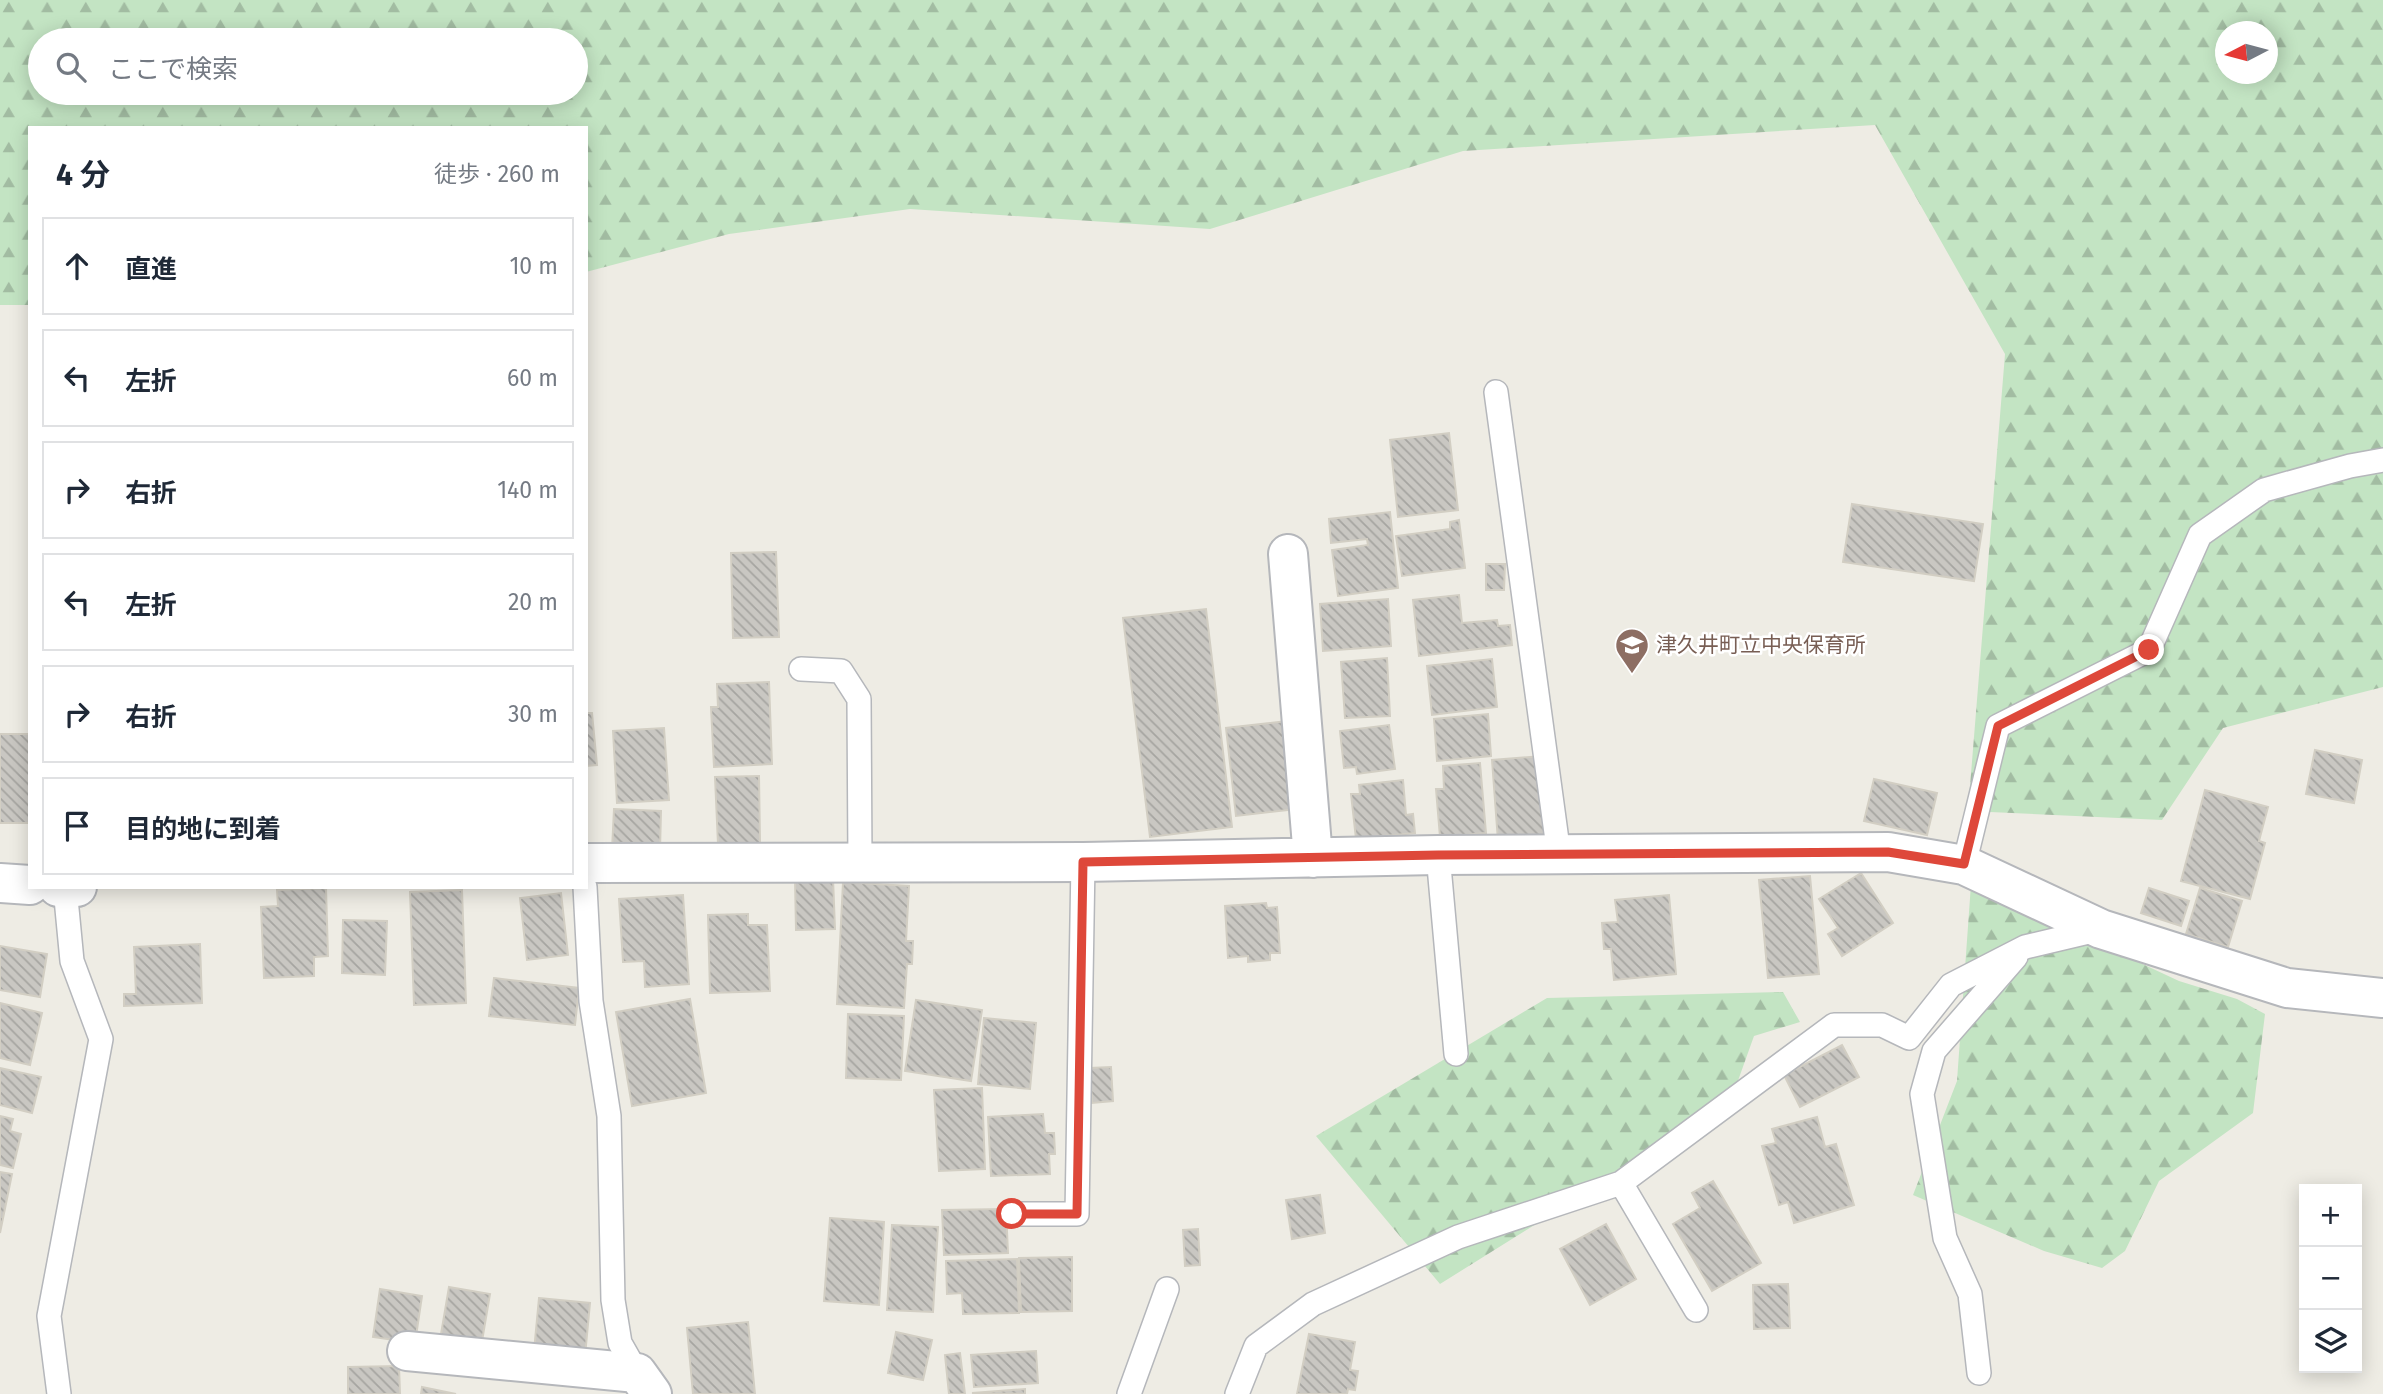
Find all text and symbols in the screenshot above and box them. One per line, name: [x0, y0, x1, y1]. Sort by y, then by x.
north arrow: [2215, 21, 2278, 84]
search box: [28, 28, 588, 105]
icon: search: [52, 48, 90, 86]
text: ここで検索: [108, 54, 238, 85]
text: 4 分: [56, 157, 110, 193]
text: 徒歩 · 260 m: [434, 160, 560, 188]
icon: ahead: [58, 247, 96, 285]
text: 10 m: [509, 252, 558, 280]
text: 直進: [125, 254, 177, 285]
icon: left: [58, 359, 96, 397]
text: 60 m: [507, 364, 558, 392]
text: 左折: [125, 366, 177, 397]
icon: right: [58, 471, 96, 509]
text: 140 m: [497, 476, 558, 504]
text: 右折: [125, 478, 177, 509]
icon: left: [58, 583, 96, 621]
text: 20 m: [508, 588, 558, 616]
text: 左折: [125, 590, 177, 621]
school or university icon: 津久井町立中央保育所: [1613, 626, 1651, 675]
place label: 津久井町立中央保育所: [1656, 632, 1866, 658]
route end: [2133, 634, 2164, 665]
icon: right: [58, 695, 96, 733]
text: 30 m: [508, 700, 558, 728]
text: 右折: [125, 702, 177, 733]
icon: arrive: [58, 807, 96, 845]
text: 目的地に到着: [125, 814, 281, 845]
map controls: [2299, 1184, 2362, 1373]
button: +: [2299, 1184, 2362, 1247]
route start: [996, 1198, 1027, 1229]
button: −: [2299, 1247, 2362, 1310]
button: layers: [2299, 1310, 2362, 1373]

